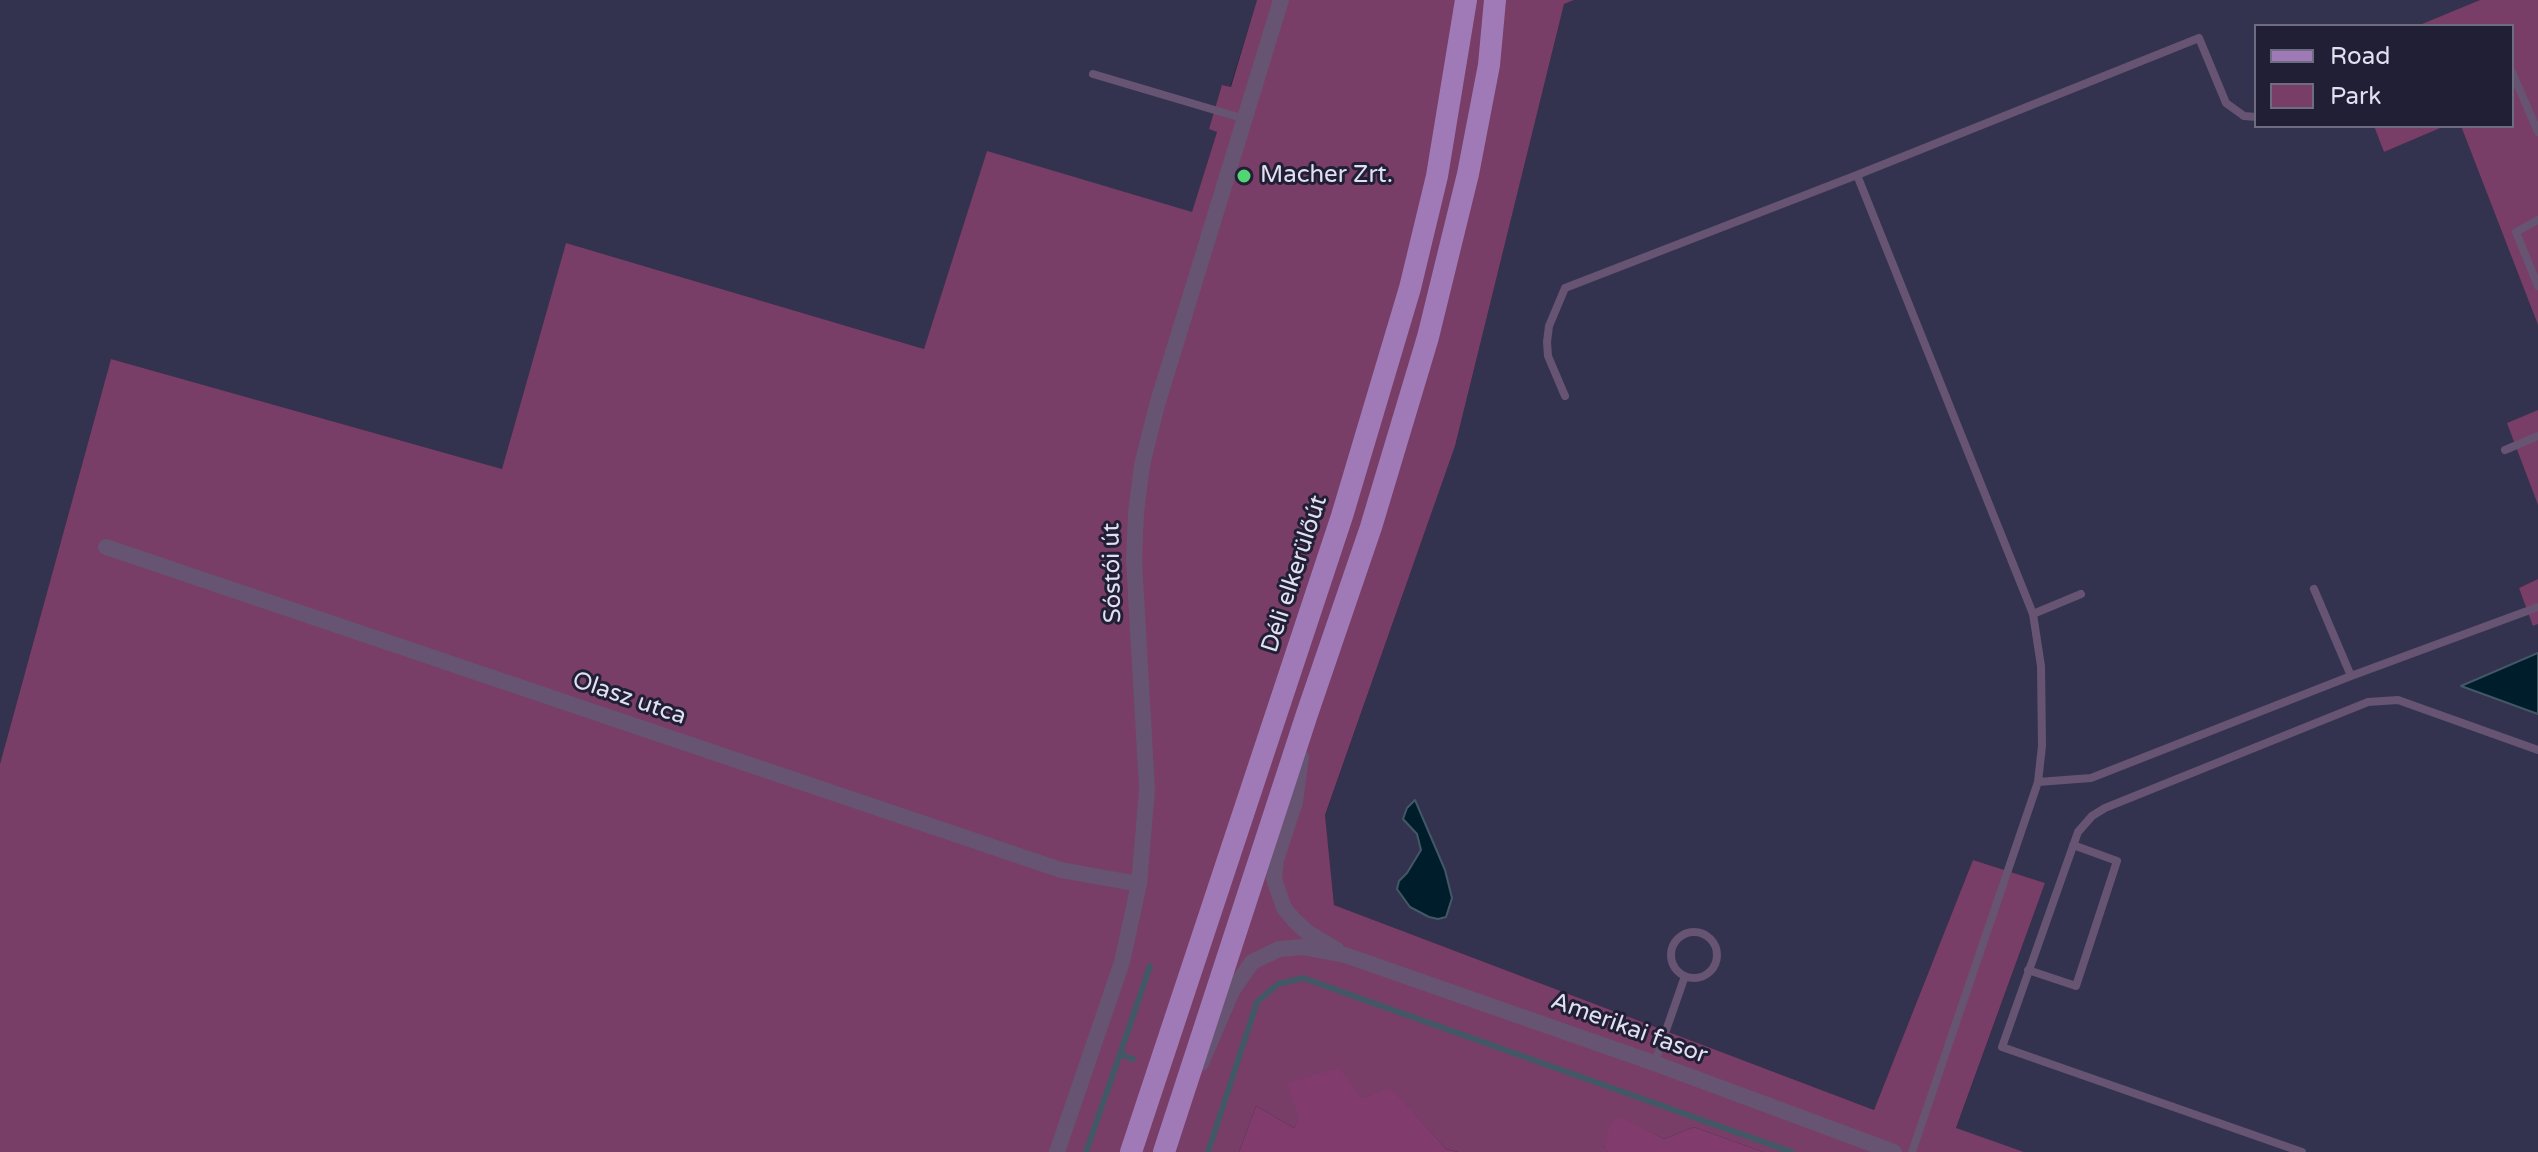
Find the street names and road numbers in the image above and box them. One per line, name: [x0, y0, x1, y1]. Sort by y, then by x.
street label: Déli elkerülőút: [1256, 492, 1334, 656]
street label: Sóstói út: [1098, 523, 1128, 623]
street label: Olasz utca: [568, 666, 690, 732]
street label: Amerikai fasor: [1547, 987, 1711, 1071]

